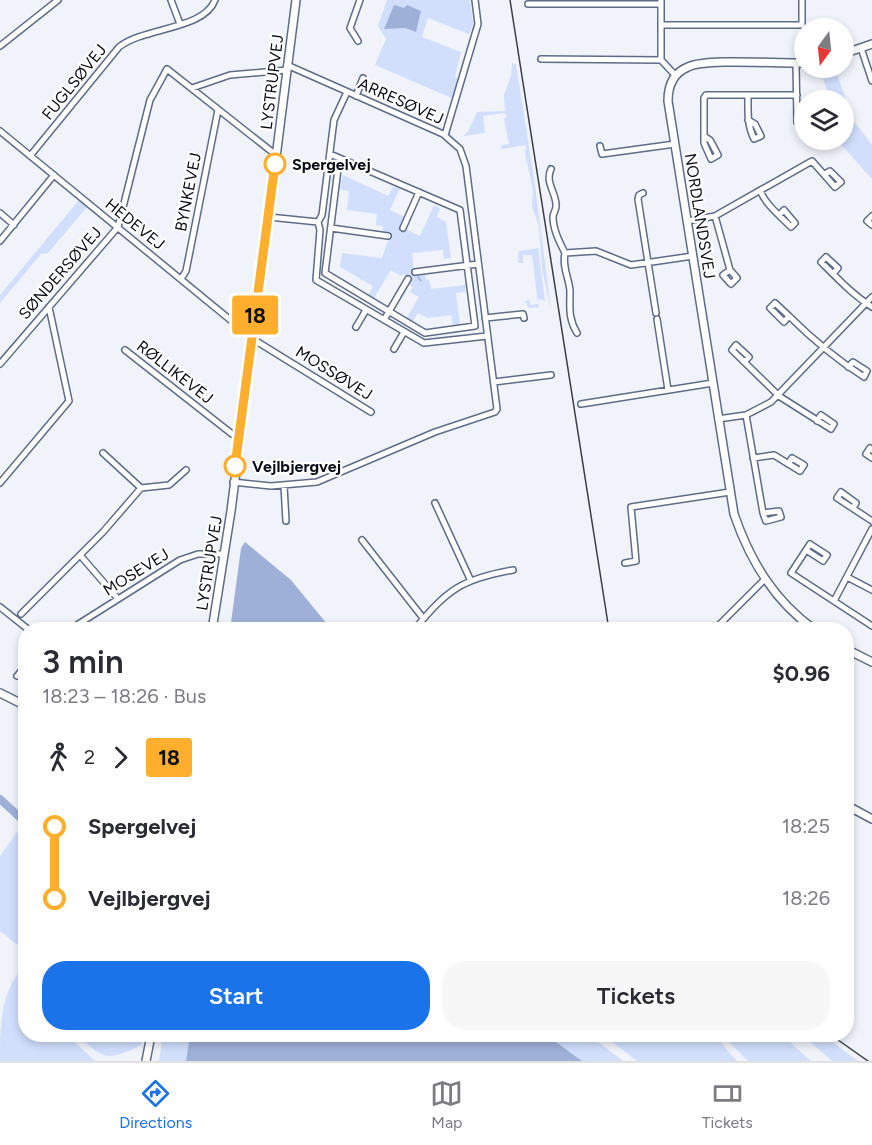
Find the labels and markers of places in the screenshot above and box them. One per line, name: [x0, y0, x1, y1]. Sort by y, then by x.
marker: Spergelvej: [264, 153, 286, 175]
place label: Spergelvej: [292, 155, 371, 174]
marker: Vejlbjergvej: [224, 455, 246, 477]
place label: Vejlbjergvej: [252, 457, 341, 476]

